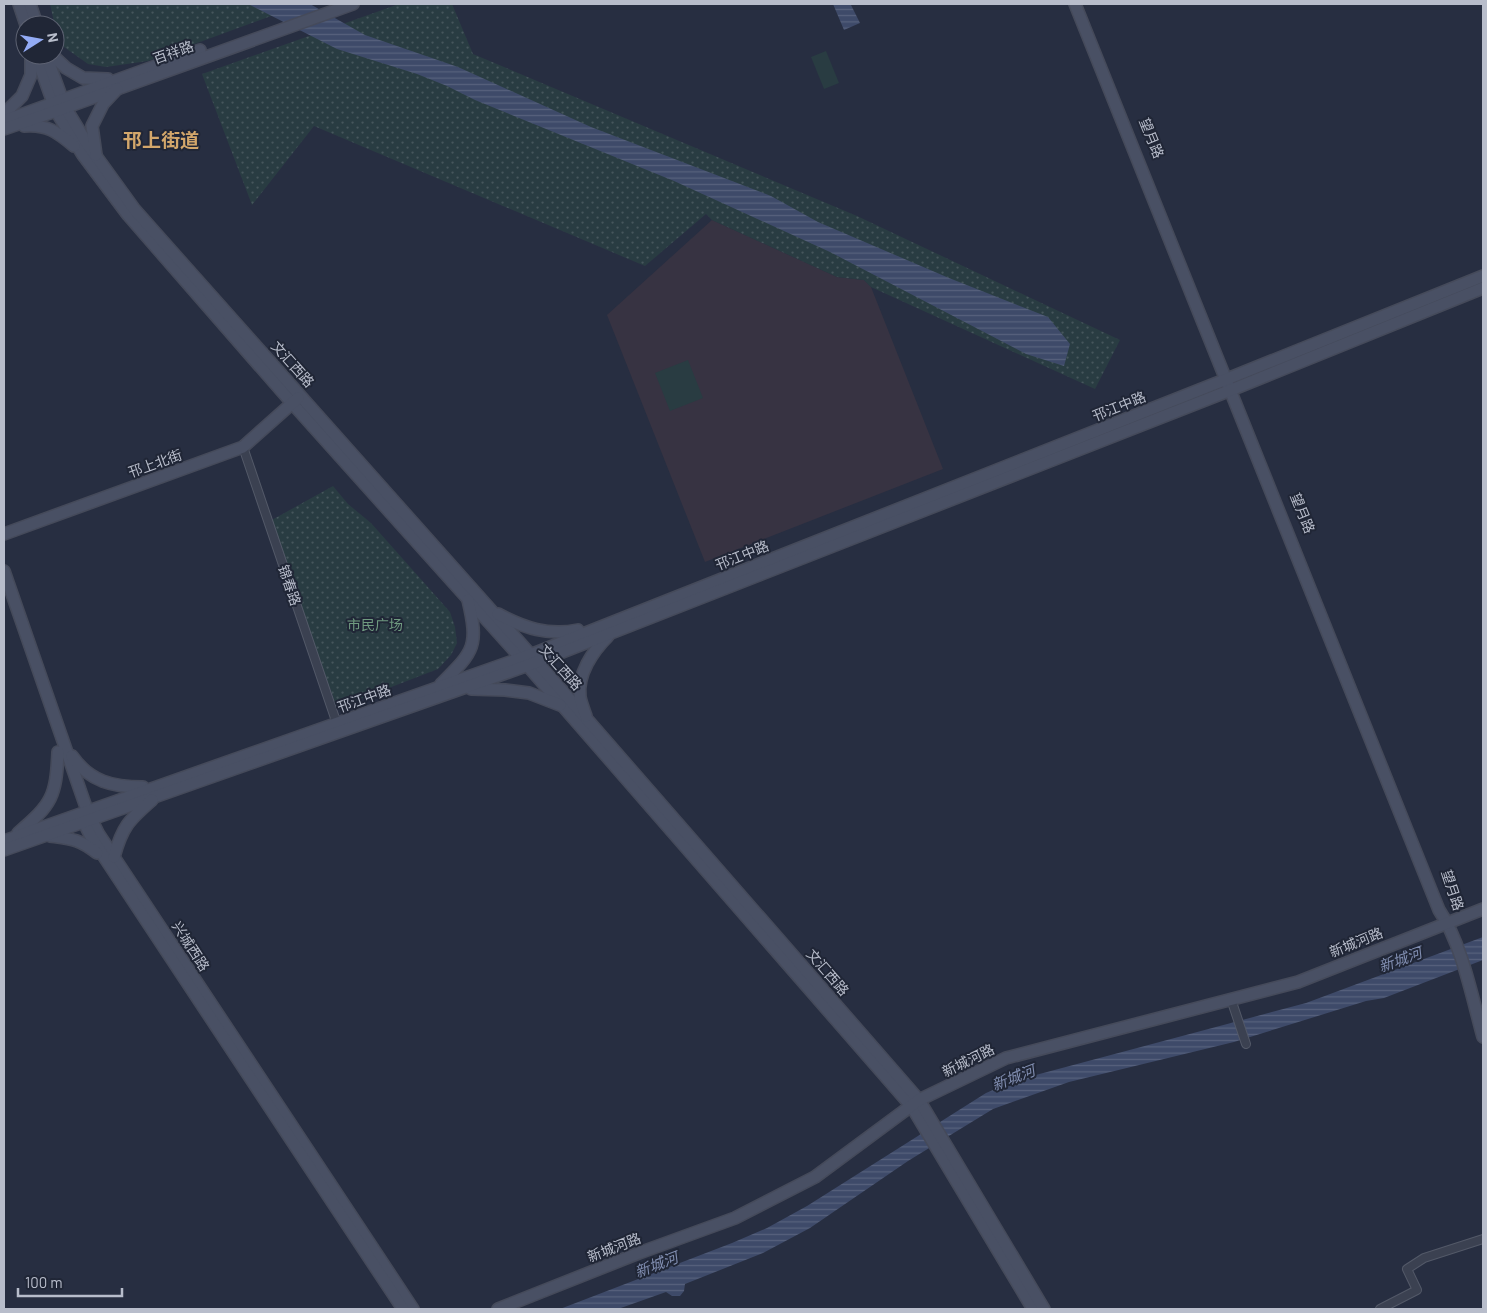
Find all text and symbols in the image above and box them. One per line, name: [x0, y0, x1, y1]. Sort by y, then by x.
north arrow: [15, 15, 65, 65]
text: N: [44, 31, 62, 44]
street label: 百祥路: [150, 37, 196, 67]
street label: 望月路: [1136, 115, 1168, 161]
district label: 邗上街道: [123, 128, 199, 151]
street label: 文汇西路: [268, 338, 318, 390]
street label: 邗江中路: [1090, 388, 1148, 424]
street label: 邗上北街: [126, 445, 184, 481]
street label: 望月路: [1287, 490, 1319, 536]
street label: 邗江中路: [713, 537, 771, 573]
street label: 锦春路: [275, 562, 305, 608]
park label: 市民广场: [347, 616, 403, 633]
street label: 文汇西路: [536, 641, 586, 693]
street label: 邗江中路: [335, 680, 393, 716]
street label: 望月路: [1438, 867, 1468, 913]
street label: 兴城西路: [169, 918, 213, 974]
street label: 新城河路: [1327, 924, 1385, 960]
water label: 新城河: [1376, 942, 1427, 975]
street label: 文汇西路: [803, 945, 853, 999]
street label: 新城河路: [939, 1040, 997, 1080]
water label: 新城河: [989, 1059, 1040, 1093]
street label: 新城河路: [585, 1229, 643, 1265]
water label: 新城河: [632, 1246, 683, 1280]
scale bar: [18, 1266, 121, 1298]
text: 100 m: [25, 1273, 63, 1291]

